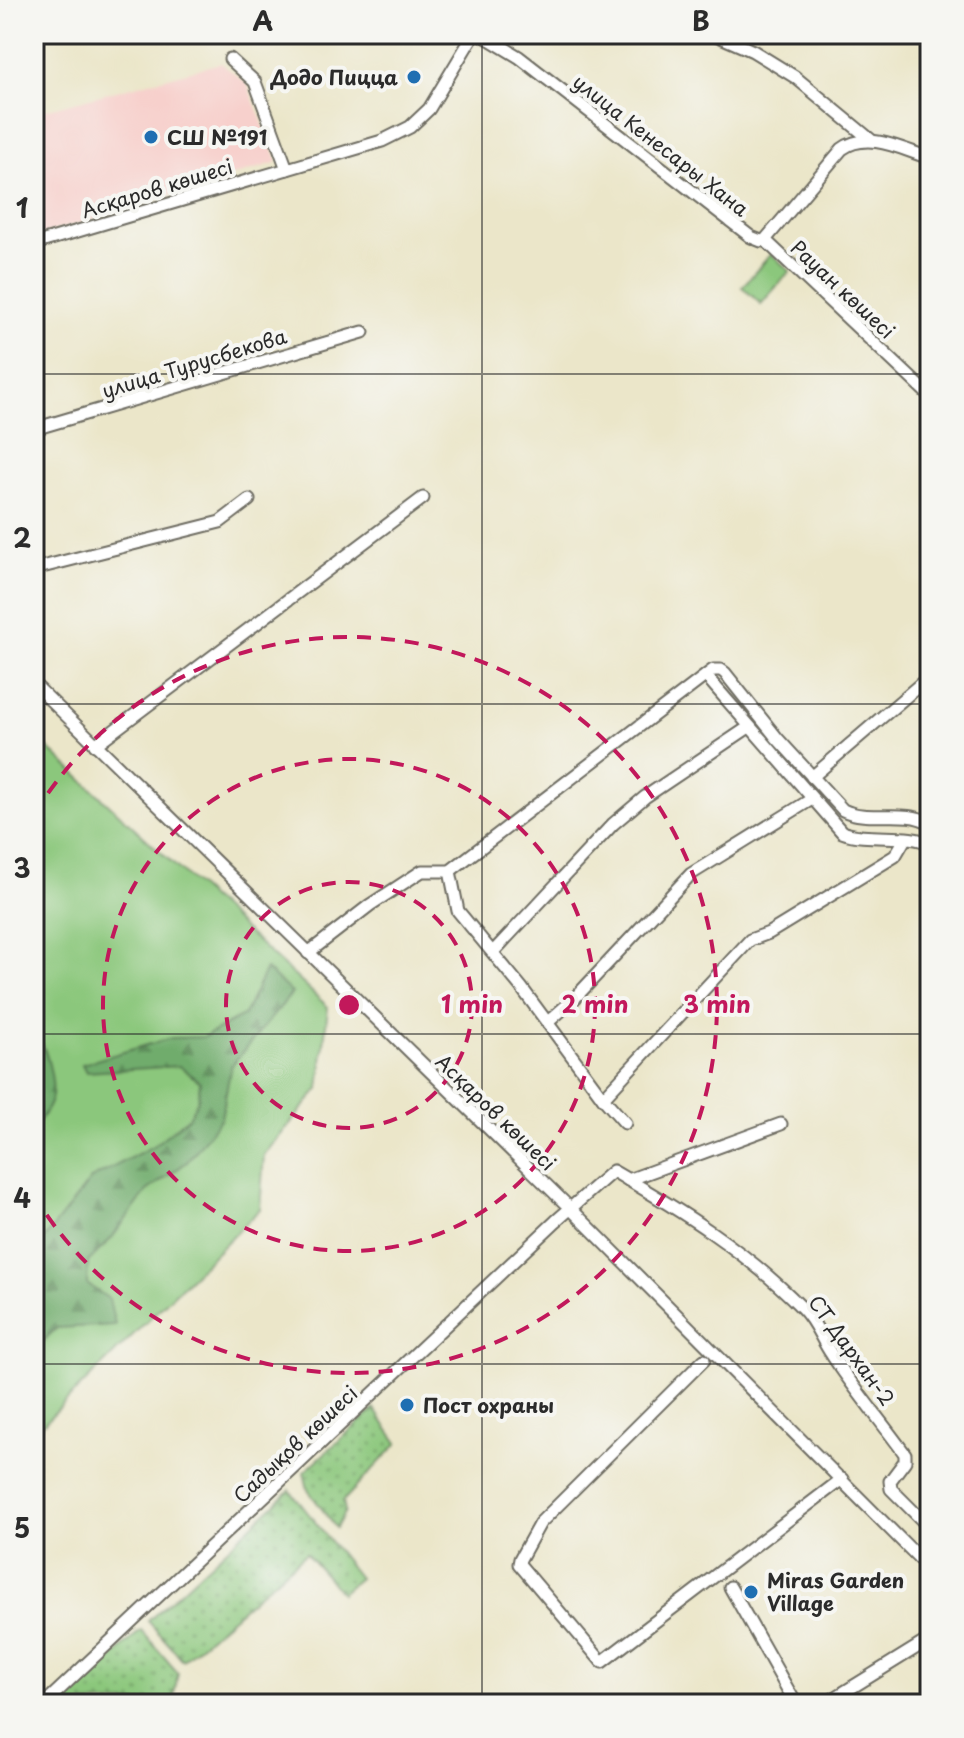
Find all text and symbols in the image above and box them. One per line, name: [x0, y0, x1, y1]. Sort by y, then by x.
text: A: [253, 1, 273, 40]
text: B: [692, 1, 710, 40]
place label: Додо Пицца: [270, 62, 398, 92]
street label: улица Кенесары Хана: [567, 67, 756, 224]
marker: Додо Пицца: [405, 68, 423, 86]
place label: СШ №191: [167, 122, 267, 152]
marker: СШ №191: [142, 128, 160, 146]
street label: Асқаров көшесі: [78, 151, 236, 225]
text: 1: [16, 188, 28, 227]
street label: Рауан көшесі: [784, 233, 902, 345]
street label: улица Турусбекова: [98, 320, 291, 405]
text: 2: [13, 518, 31, 557]
text: 3: [13, 848, 31, 887]
text: 1 min: [441, 985, 503, 1021]
text: 2 min: [561, 985, 629, 1021]
text: 3 min: [683, 985, 751, 1021]
centre of rings: [335, 991, 363, 1019]
street label: Асқаров көшесі: [429, 1047, 563, 1177]
text: 4: [13, 1178, 31, 1217]
street label: СТ Дархан-2: [801, 1288, 903, 1412]
street label: Садықов көшесі: [226, 1378, 364, 1510]
place label: Пост охраны: [423, 1390, 554, 1420]
marker: Пост охраны: [398, 1396, 416, 1414]
text: 5: [14, 1508, 30, 1547]
place label: Miras Garden Village: [767, 1565, 904, 1618]
marker: Miras Garden Village: [742, 1583, 760, 1601]

